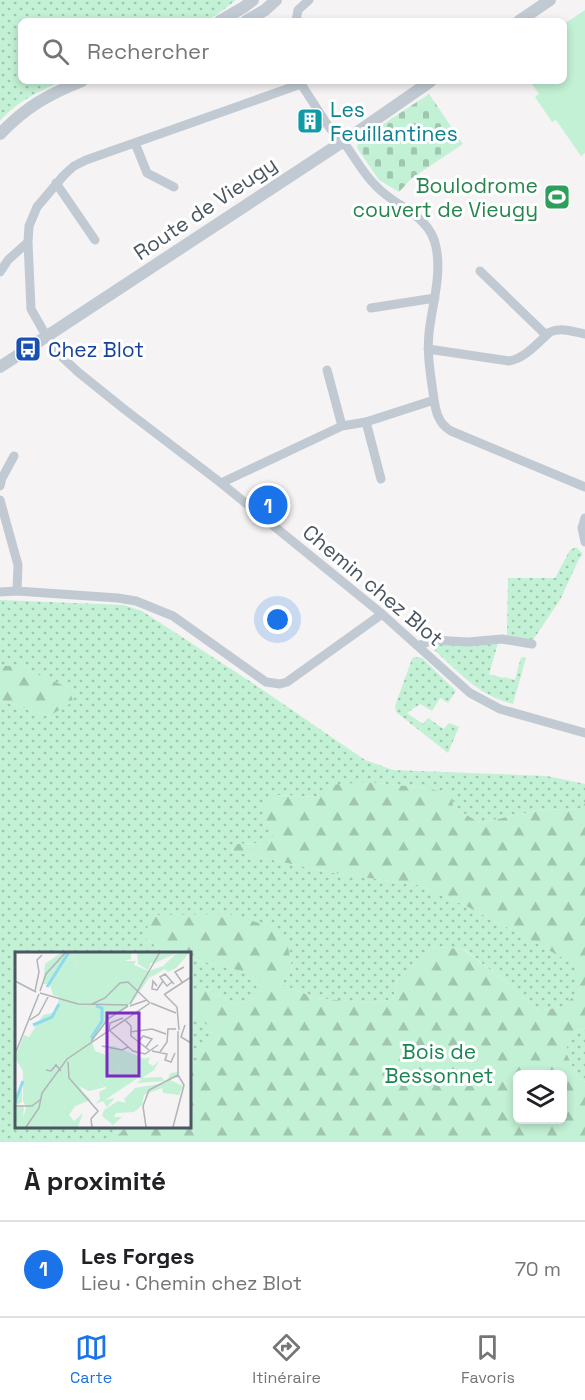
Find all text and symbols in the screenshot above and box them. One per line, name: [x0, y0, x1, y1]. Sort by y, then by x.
search box: [18, 18, 567, 84]
icon: search: [39, 35, 72, 68]
text: Rechercher: [87, 37, 209, 65]
place label: Les Feuillantines: [330, 96, 458, 147]
building icon: Les Feuillantines: [295, 106, 325, 136]
street label: Route de Vieugy: [128, 150, 282, 266]
place label: Boulodrome couvert de Vieugy: [352, 172, 538, 223]
sports icon: Boulodrome couvert de Vieugy: [542, 182, 572, 212]
bus stop icon: Chez Blot: [13, 334, 43, 364]
place label: Chez Blot: [48, 336, 144, 363]
pin: 1: [248, 482, 288, 528]
street label: Chemin chez Blot: [297, 518, 449, 652]
your location: [263, 605, 292, 634]
inset map: [15, 952, 190, 1127]
park label: Bois de Bessonnet: [385, 1038, 493, 1089]
map controls: [513, 1070, 567, 1124]
button: layers: [513, 1070, 567, 1124]
text: À proximité: [24, 1164, 166, 1198]
text: Les Forges: [81, 1242, 194, 1270]
text: 1: [39, 1256, 48, 1282]
text: 70 m: [515, 1256, 561, 1282]
text: Lieu · Chemin chez Blot: [81, 1270, 302, 1296]
tab: Carte: [70, 1331, 112, 1388]
tab: Itinéraire: [252, 1331, 321, 1388]
tab: Favoris: [461, 1331, 515, 1388]

